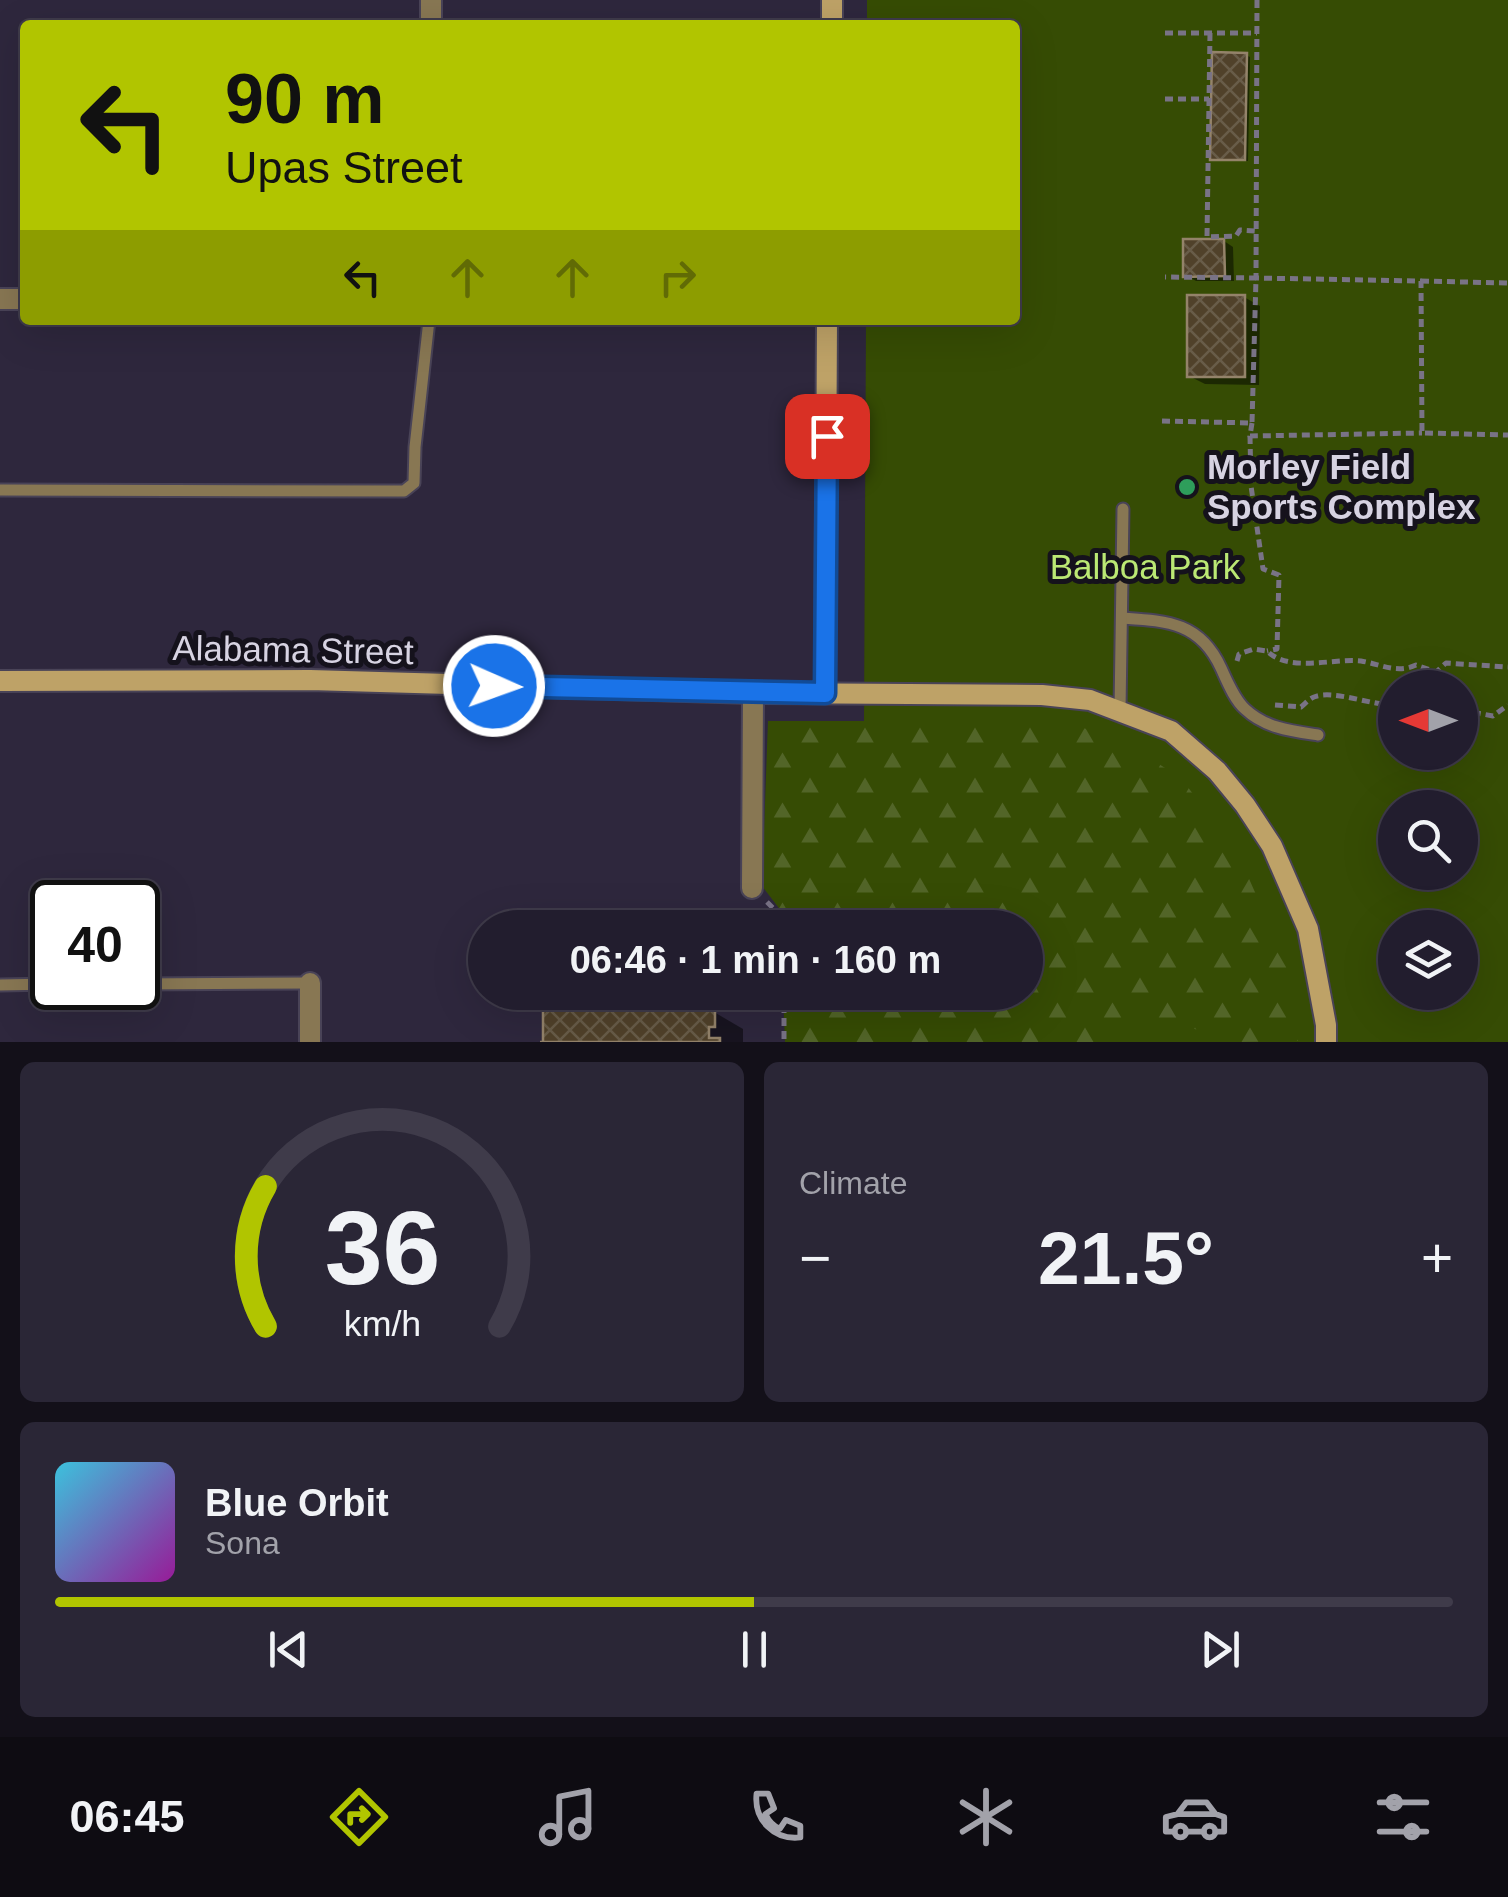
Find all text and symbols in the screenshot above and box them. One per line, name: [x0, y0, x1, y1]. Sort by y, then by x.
icon: left: [60, 60, 190, 190]
text: 90 m: [225, 60, 385, 138]
text: Upas Street: [225, 142, 463, 193]
icon: left: [335, 250, 390, 305]
icon: ahead: [440, 250, 495, 305]
icon: ahead: [545, 250, 600, 305]
icon: right: [650, 250, 705, 305]
pin: [785, 394, 870, 479]
icon: arrive: [800, 409, 855, 464]
place label: Morley Field Sports Complex: [1207, 447, 1476, 526]
marker: Morley Field Sports Complex: [1176, 476, 1198, 498]
park label: Balboa Park: [1050, 547, 1241, 586]
street label: Alabama Street: [172, 628, 414, 671]
position arrow: [442, 634, 546, 738]
north arrow: [1378, 670, 1478, 770]
map controls: [1378, 670, 1478, 1010]
button: search: [1378, 790, 1478, 890]
speed limit sign: 40: [30, 880, 160, 1010]
button: layers: [1378, 910, 1478, 1010]
text: 06:46 · 1 min · 160 m: [570, 939, 941, 981]
text: Climate: [799, 1165, 907, 1201]
text: 36: [324, 1190, 440, 1306]
text: 21.5°: [1038, 1216, 1214, 1300]
text: −: [799, 1227, 831, 1289]
text: +: [1421, 1227, 1453, 1289]
text: km/h: [343, 1304, 421, 1344]
text: Blue Orbit: [205, 1482, 389, 1524]
text: Sona: [205, 1525, 280, 1561]
icon: previous: [261, 1622, 316, 1677]
icon: pause: [727, 1622, 782, 1677]
icon: next: [1193, 1622, 1248, 1677]
icon: directions: [324, 1782, 394, 1852]
icon: music: [533, 1782, 603, 1852]
icon: phone: [742, 1782, 812, 1852]
icon: climate: [951, 1782, 1021, 1852]
icon: car: [1160, 1782, 1230, 1852]
icon: filters: [1368, 1782, 1438, 1852]
text: 06:45: [69, 1791, 185, 1842]

